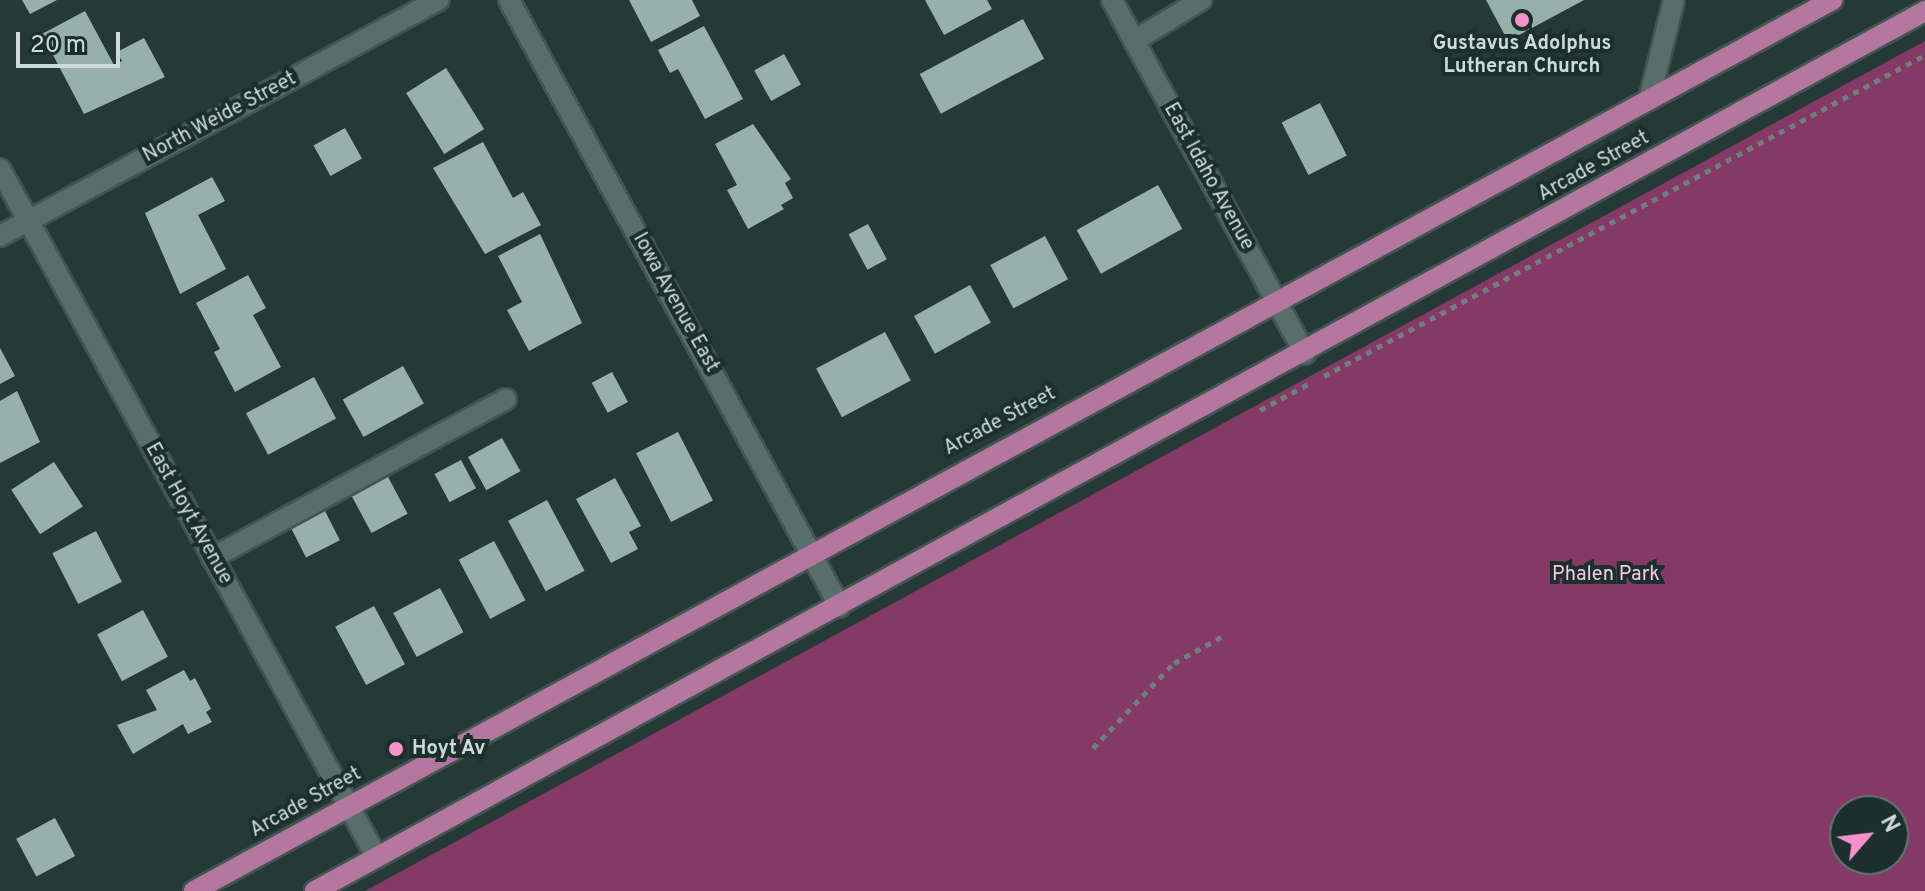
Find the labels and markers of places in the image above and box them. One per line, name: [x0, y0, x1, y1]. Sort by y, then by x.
marker: Gustavus Adolphus Lutheran Church: [1513, 11, 1531, 29]
place label: Gustavus Adolphus Lutheran Church: [1432, 32, 1612, 79]
place label: Hoyt Av: [412, 737, 486, 761]
marker: Hoyt Av: [387, 740, 405, 758]

